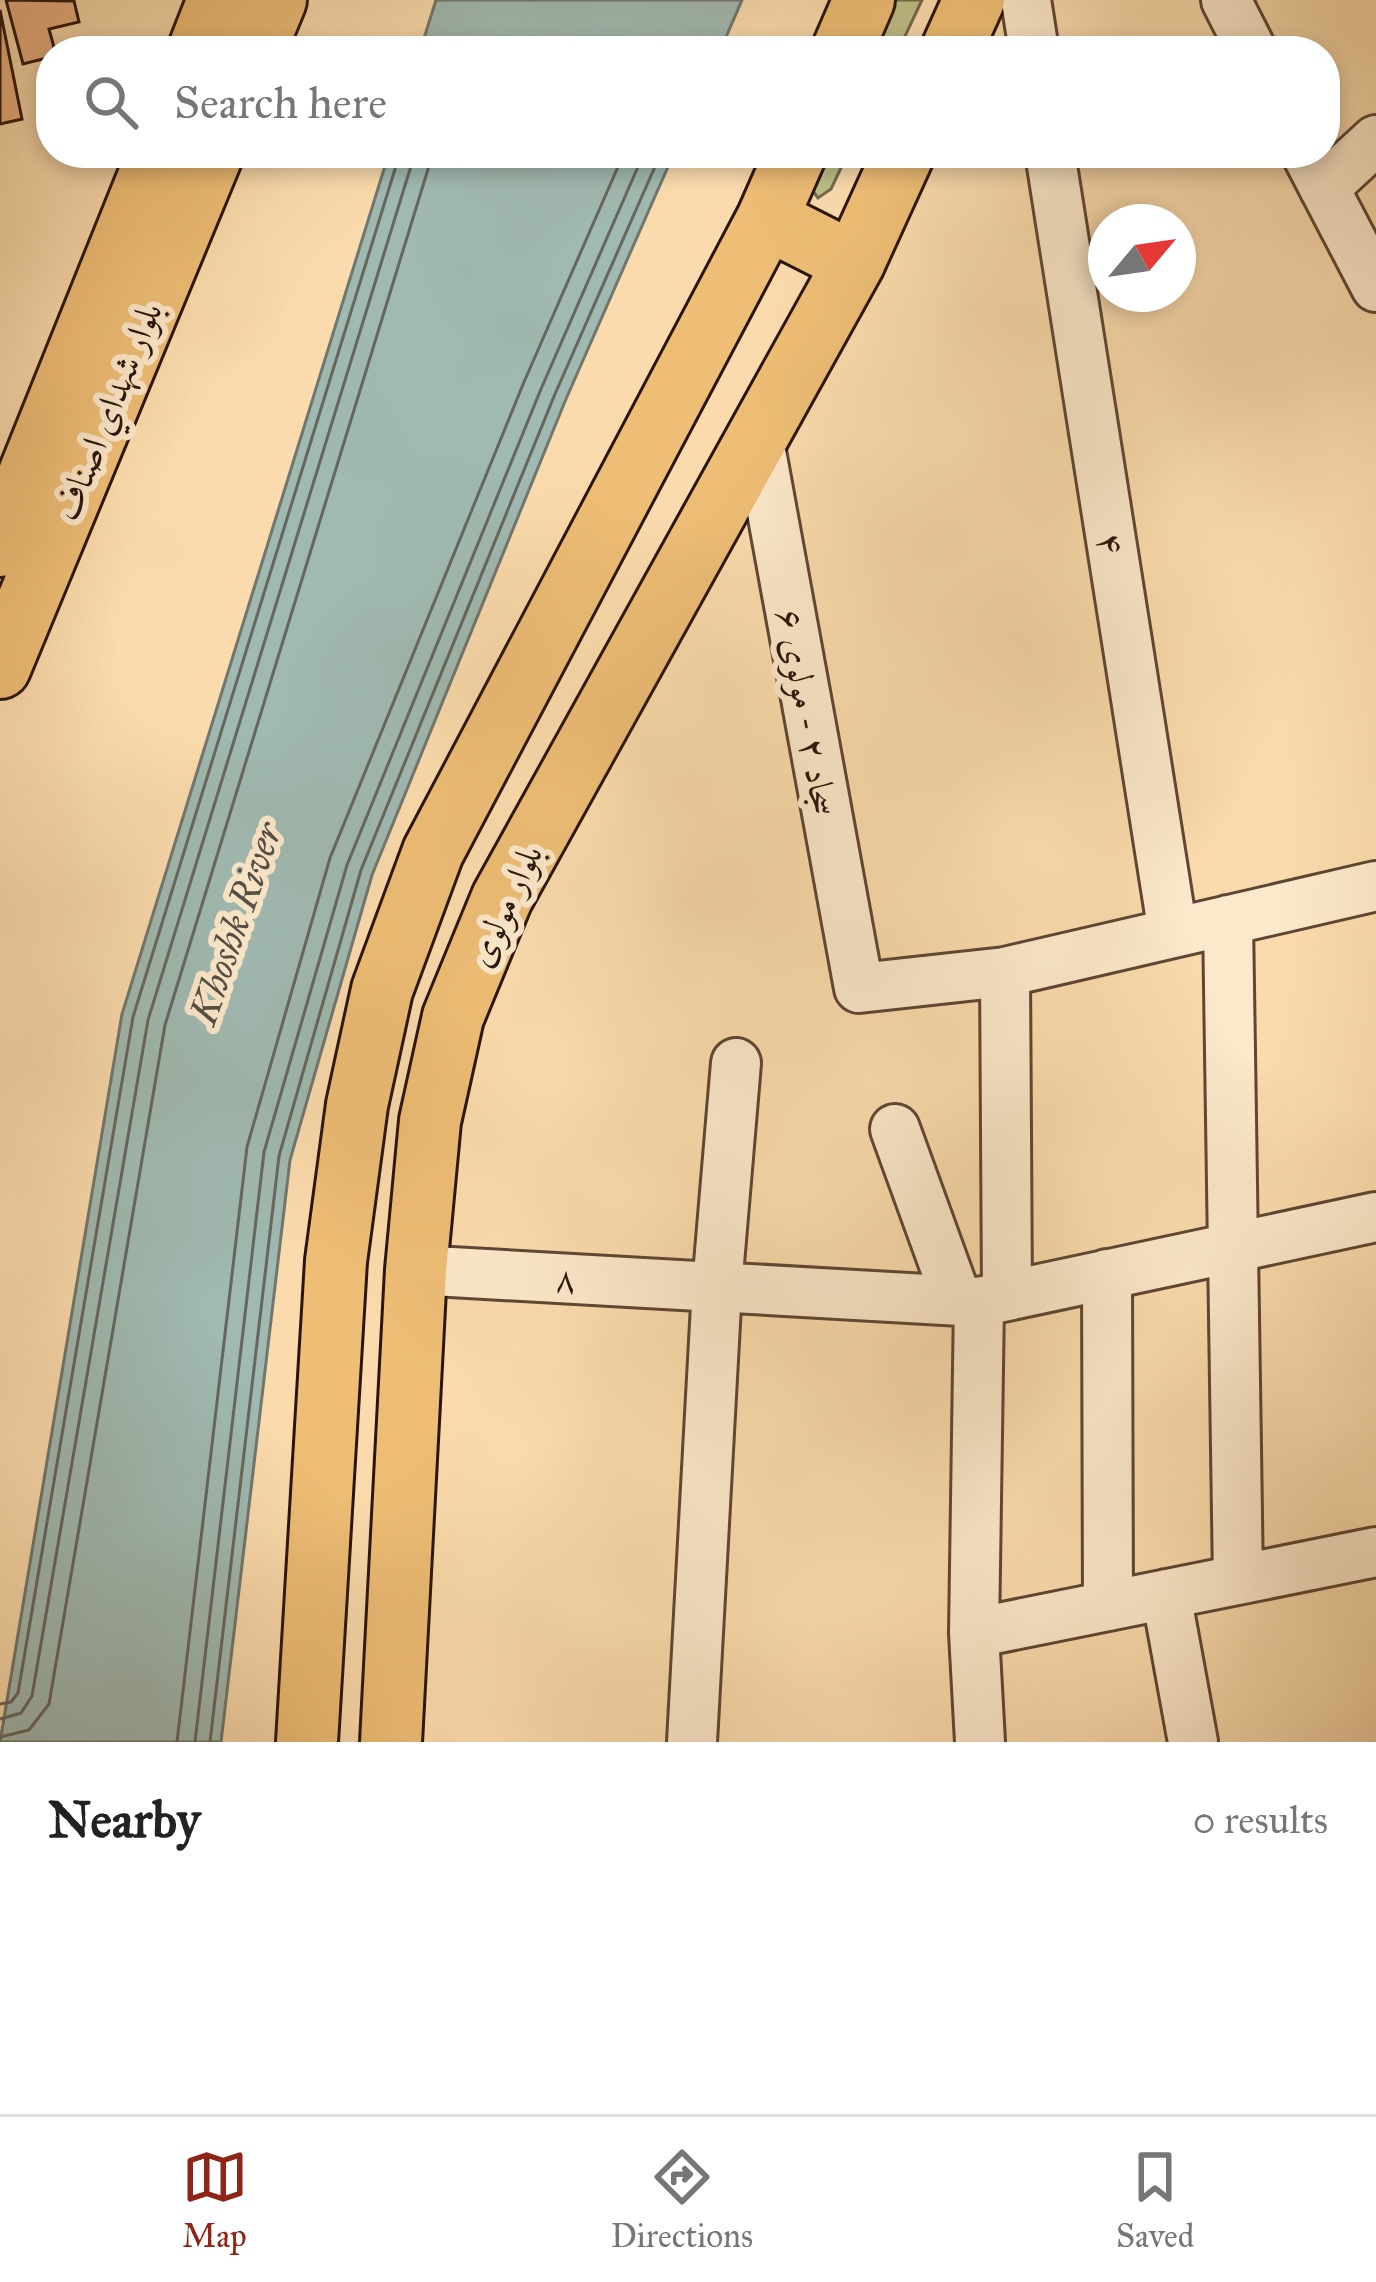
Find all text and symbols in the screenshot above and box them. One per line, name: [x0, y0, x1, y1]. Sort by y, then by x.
search box: [36, 36, 1340, 168]
icon: search: [78, 69, 144, 135]
text: Search here: [174, 75, 387, 130]
north arrow: [1088, 204, 1196, 312]
street label: بلوار شهداي اصناف: [44, 296, 177, 529]
street label: ۴: [1088, 529, 1134, 557]
street label: سجاد ۲ - مولوی ۶: [767, 605, 847, 819]
water label: Khoshk River: [178, 815, 293, 1032]
street label: بلوار مولوی: [457, 837, 552, 974]
street label: ۸: [554, 1256, 578, 1302]
text: Nearby: [48, 1789, 200, 1851]
text: 0 results: [1193, 1796, 1328, 1844]
tab: Map: [182, 2144, 248, 2256]
tab: Directions: [611, 2144, 753, 2256]
tab: Saved: [1116, 2144, 1194, 2256]

